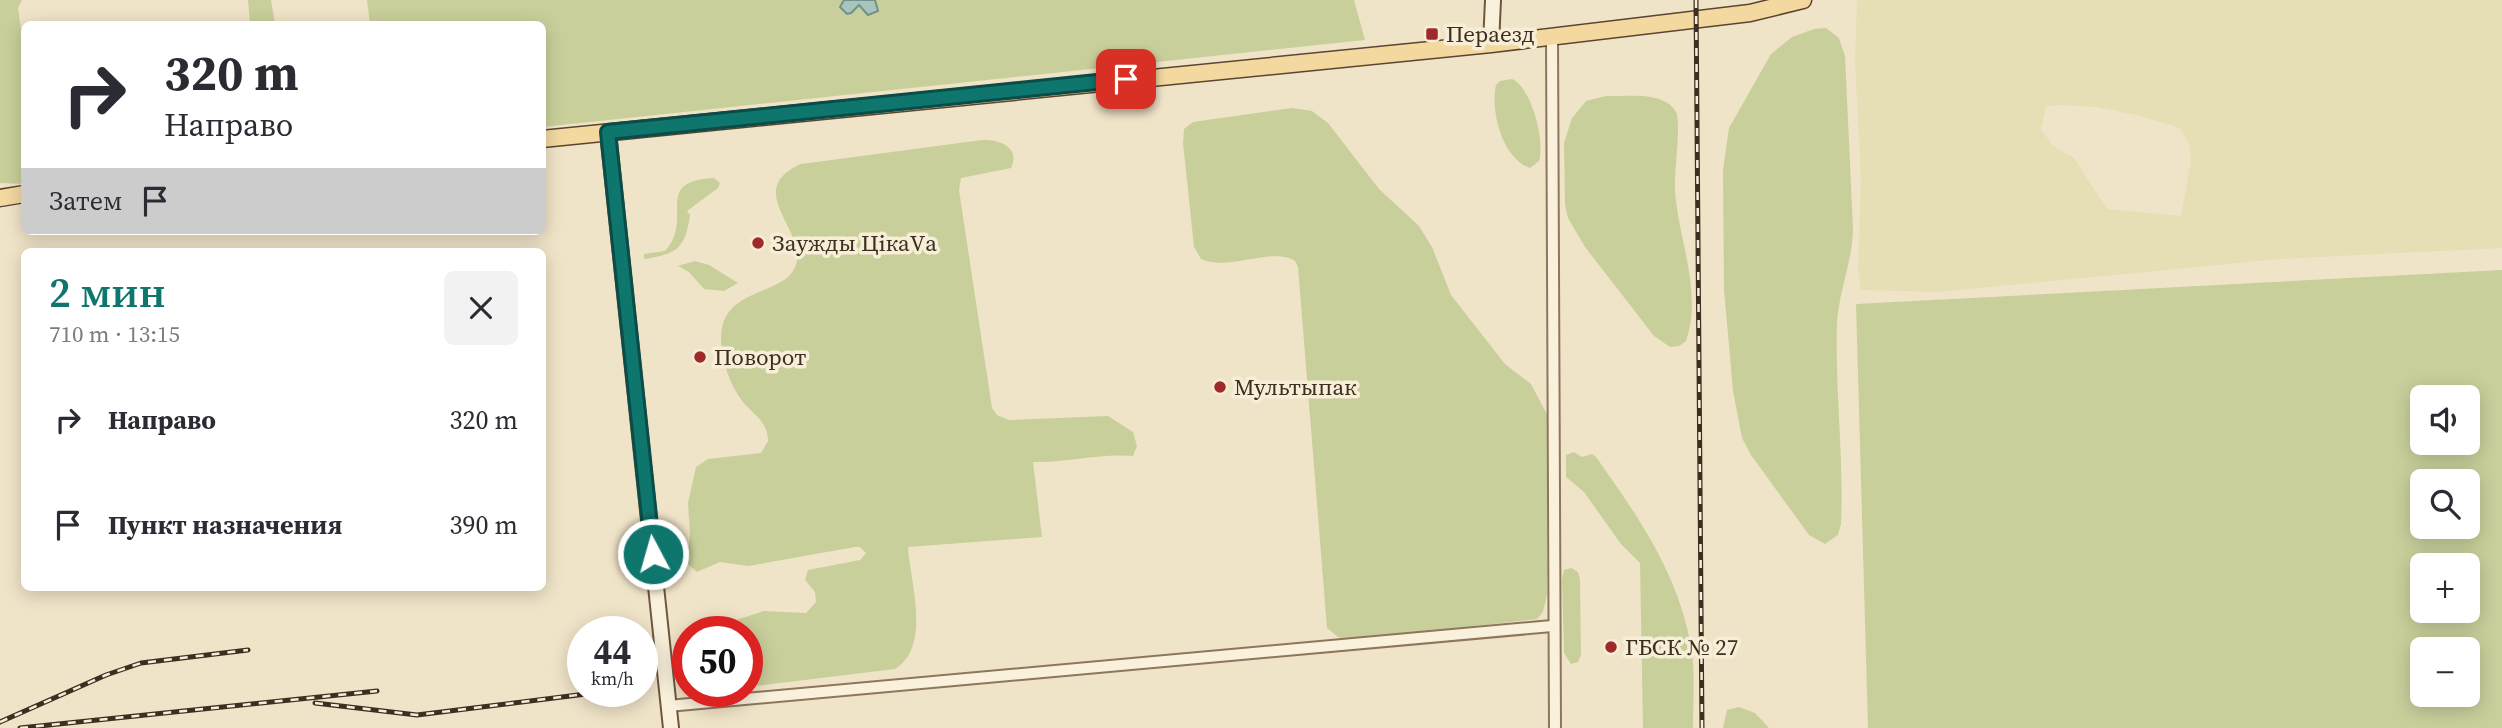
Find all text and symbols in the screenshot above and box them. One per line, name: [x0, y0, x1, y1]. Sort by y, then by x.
place label: Пераезд: [1446, 18, 1535, 50]
marker: Пераезд: [1424, 26, 1440, 42]
text: 320 m: [164, 39, 299, 106]
icon: right: [49, 49, 140, 140]
pin: [1096, 49, 1156, 109]
icon: arrive: [1107, 60, 1145, 98]
text: Направо: [164, 103, 293, 147]
icon: arrive: [136, 182, 174, 220]
text: Затем: [49, 183, 122, 219]
place label: Заужды ЦікаVа: [772, 227, 937, 259]
marker: Заужды ЦікаVа: [750, 235, 766, 251]
text: 2 мин: [49, 263, 166, 321]
button: close: [444, 271, 518, 345]
text: 710 m · 13:15: [49, 318, 180, 350]
place label: Поворот: [714, 341, 806, 373]
marker: Поворот: [692, 349, 708, 365]
place label: Мультыпак: [1234, 371, 1357, 403]
marker: Мультыпак: [1212, 379, 1228, 395]
map controls: [2410, 385, 2480, 707]
button: sound: [2410, 385, 2480, 455]
icon: right: [49, 401, 87, 439]
text: Направо: [108, 402, 216, 438]
text: 320 m: [450, 402, 518, 438]
button: search: [2410, 469, 2480, 539]
icon: arrive: [49, 506, 87, 544]
text: Пункт назначения: [108, 507, 342, 543]
text: 390 m: [450, 507, 518, 543]
position arrow: [616, 517, 690, 591]
button: +: [2410, 553, 2480, 623]
speed limit sign: 50: [672, 616, 763, 707]
text: 44: [594, 628, 631, 676]
place label: ГБСК № 27: [1625, 631, 1738, 663]
button: −: [2410, 637, 2480, 707]
marker: ГБСК № 27: [1603, 639, 1619, 655]
text: km/h: [591, 666, 634, 691]

